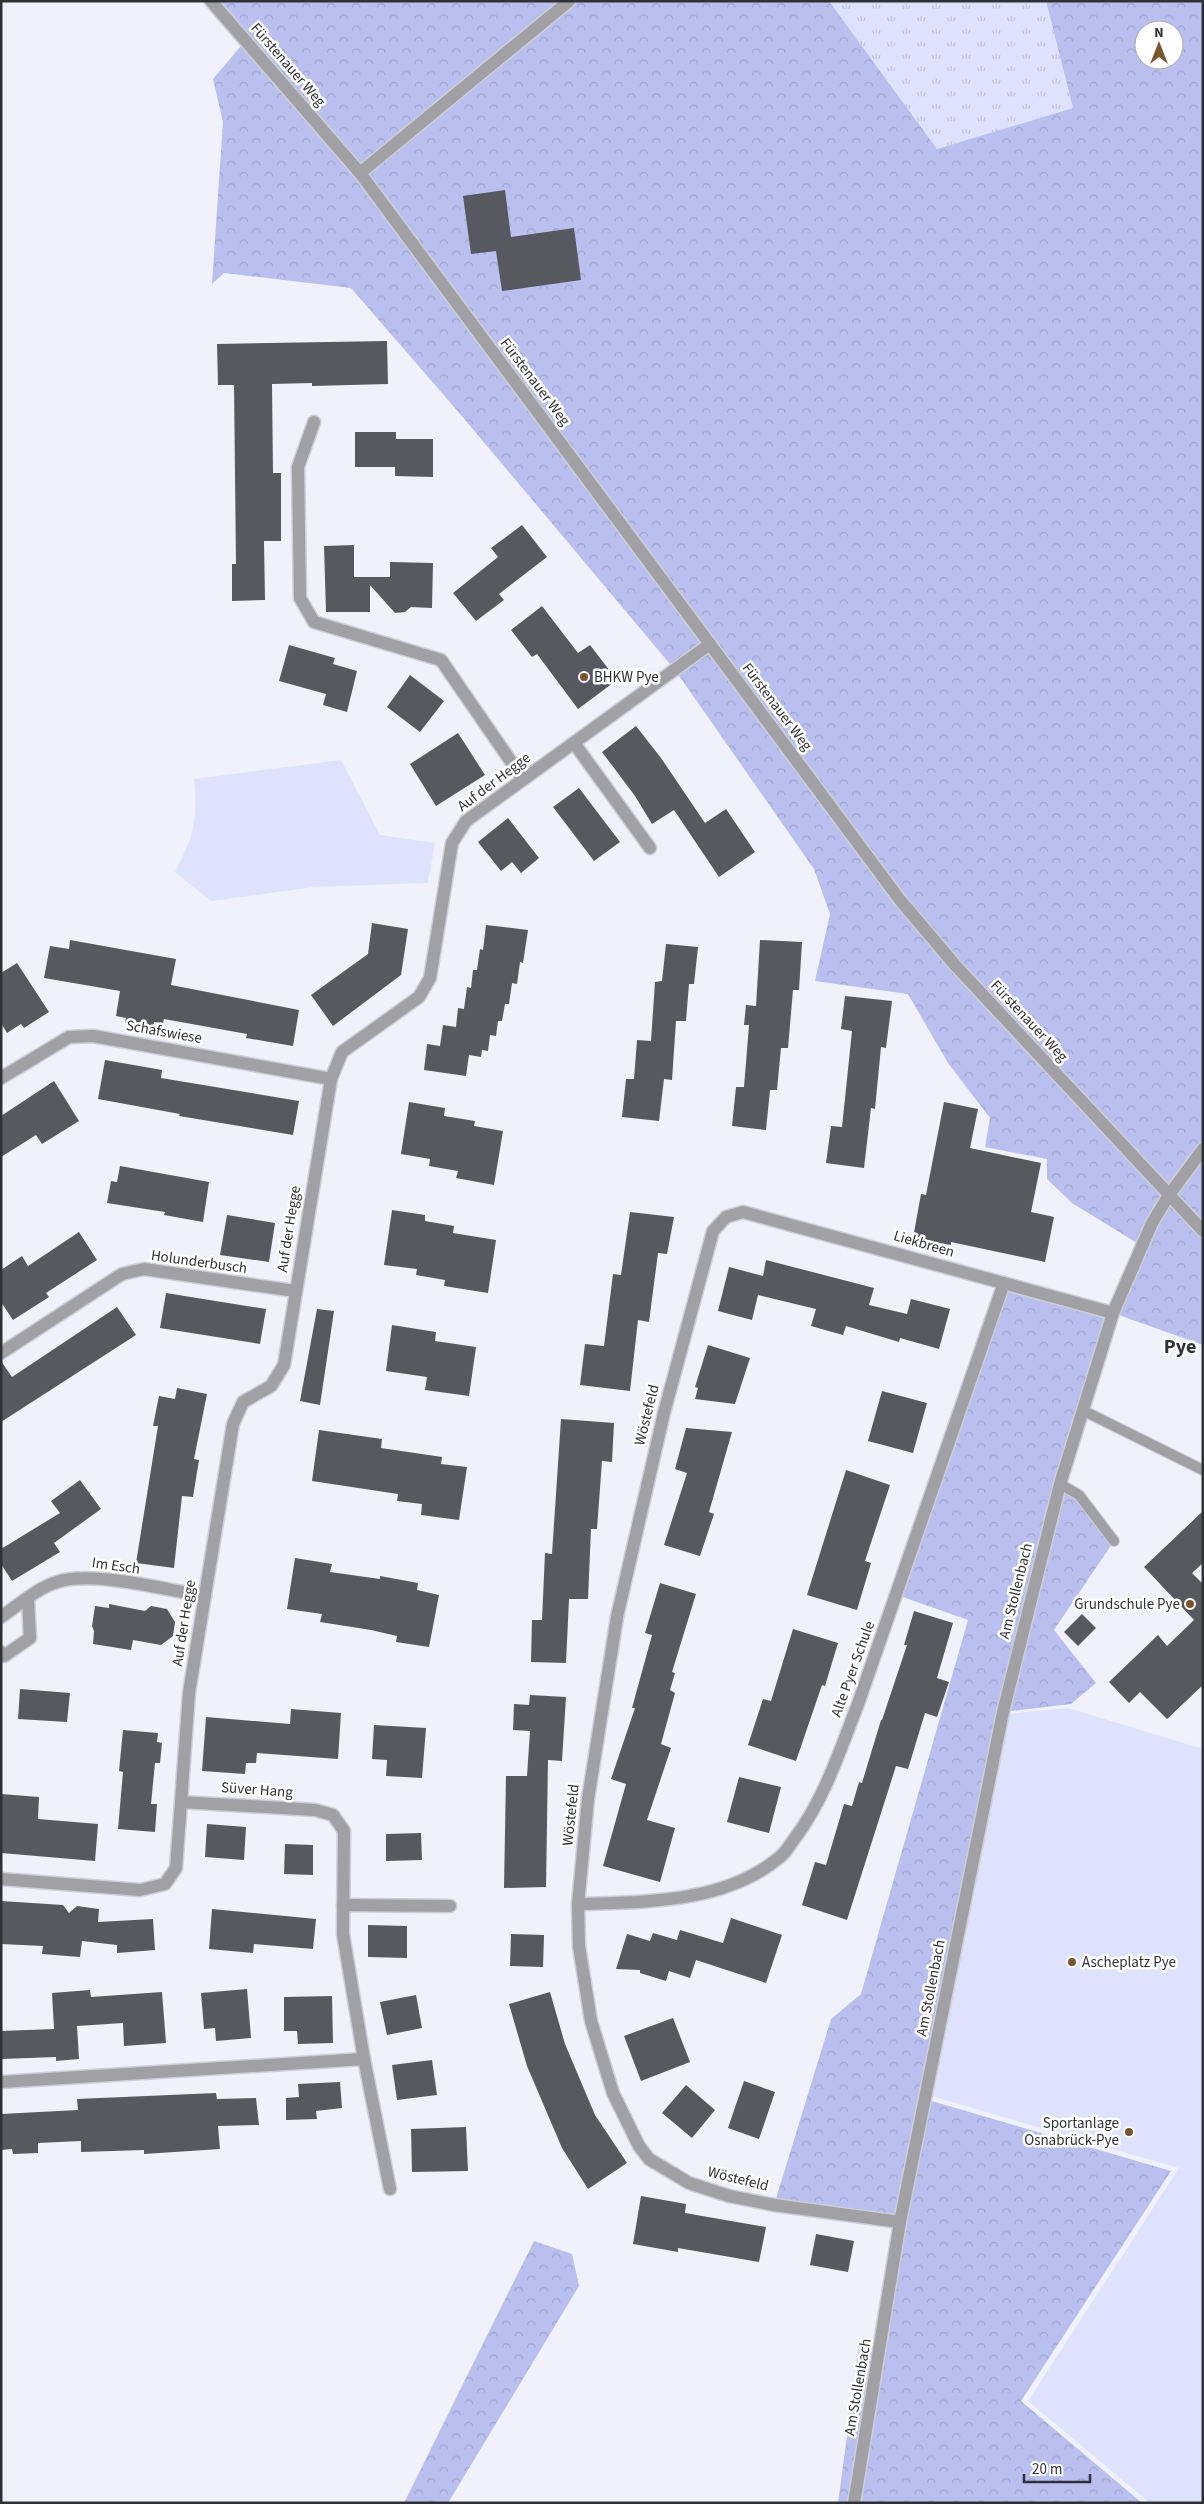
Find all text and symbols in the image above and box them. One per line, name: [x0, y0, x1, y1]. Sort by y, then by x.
street label: Fürstenauer Weg: [246, 18, 331, 112]
north arrow: [1134, 20, 1184, 70]
text: N: [1154, 23, 1164, 43]
street label: Fürstenauer Weg: [495, 334, 575, 431]
street label: Fürstenauer Weg: [737, 659, 817, 756]
place label: BHKW Pye: [594, 667, 659, 688]
marker: BHKW Pye: [578, 671, 590, 683]
street label: Auf der Hegge: [453, 747, 535, 817]
street label: Fürstenauer Weg: [986, 975, 1073, 1067]
street label: Schafswiese: [124, 1015, 204, 1049]
street label: Auf der Hegge: [272, 1184, 306, 1274]
street label: Liekbreen: [891, 1225, 957, 1263]
street label: Holunderbusch: [150, 1245, 248, 1279]
district label: Pye: [1164, 1333, 1196, 1361]
street label: Wöstefeld: [629, 1382, 665, 1448]
street label: Am Stollenbach: [994, 1541, 1038, 1641]
street label: Im Esch: [90, 1552, 142, 1580]
street label: Auf der Hegge: [167, 1578, 201, 1668]
place label: Grundschule Pye: [1074, 1594, 1180, 1615]
marker: Grundschule Pye: [1184, 1598, 1196, 1610]
street label: Alte Pyer Schule: [826, 1618, 880, 1720]
street label: Süver Hang: [220, 1777, 294, 1803]
street label: Wöstefeld: [557, 1783, 585, 1847]
street label: Am Stollenbach: [911, 1938, 951, 2038]
place label: Ascheplatz Pye: [1082, 1952, 1176, 1973]
marker: Ascheplatz Pye: [1066, 1956, 1078, 1968]
place label: Sportanlage Osnabrück-Pye: [1024, 2113, 1119, 2151]
marker: Sportanlage Osnabrück-Pye: [1123, 2126, 1135, 2138]
street label: Wöstefeld: [705, 2161, 771, 2197]
street label: Am Stollenbach: [839, 2337, 877, 2437]
scale bar: [1024, 2452, 1090, 2484]
text: 20 m: [1032, 2459, 1062, 2480]

